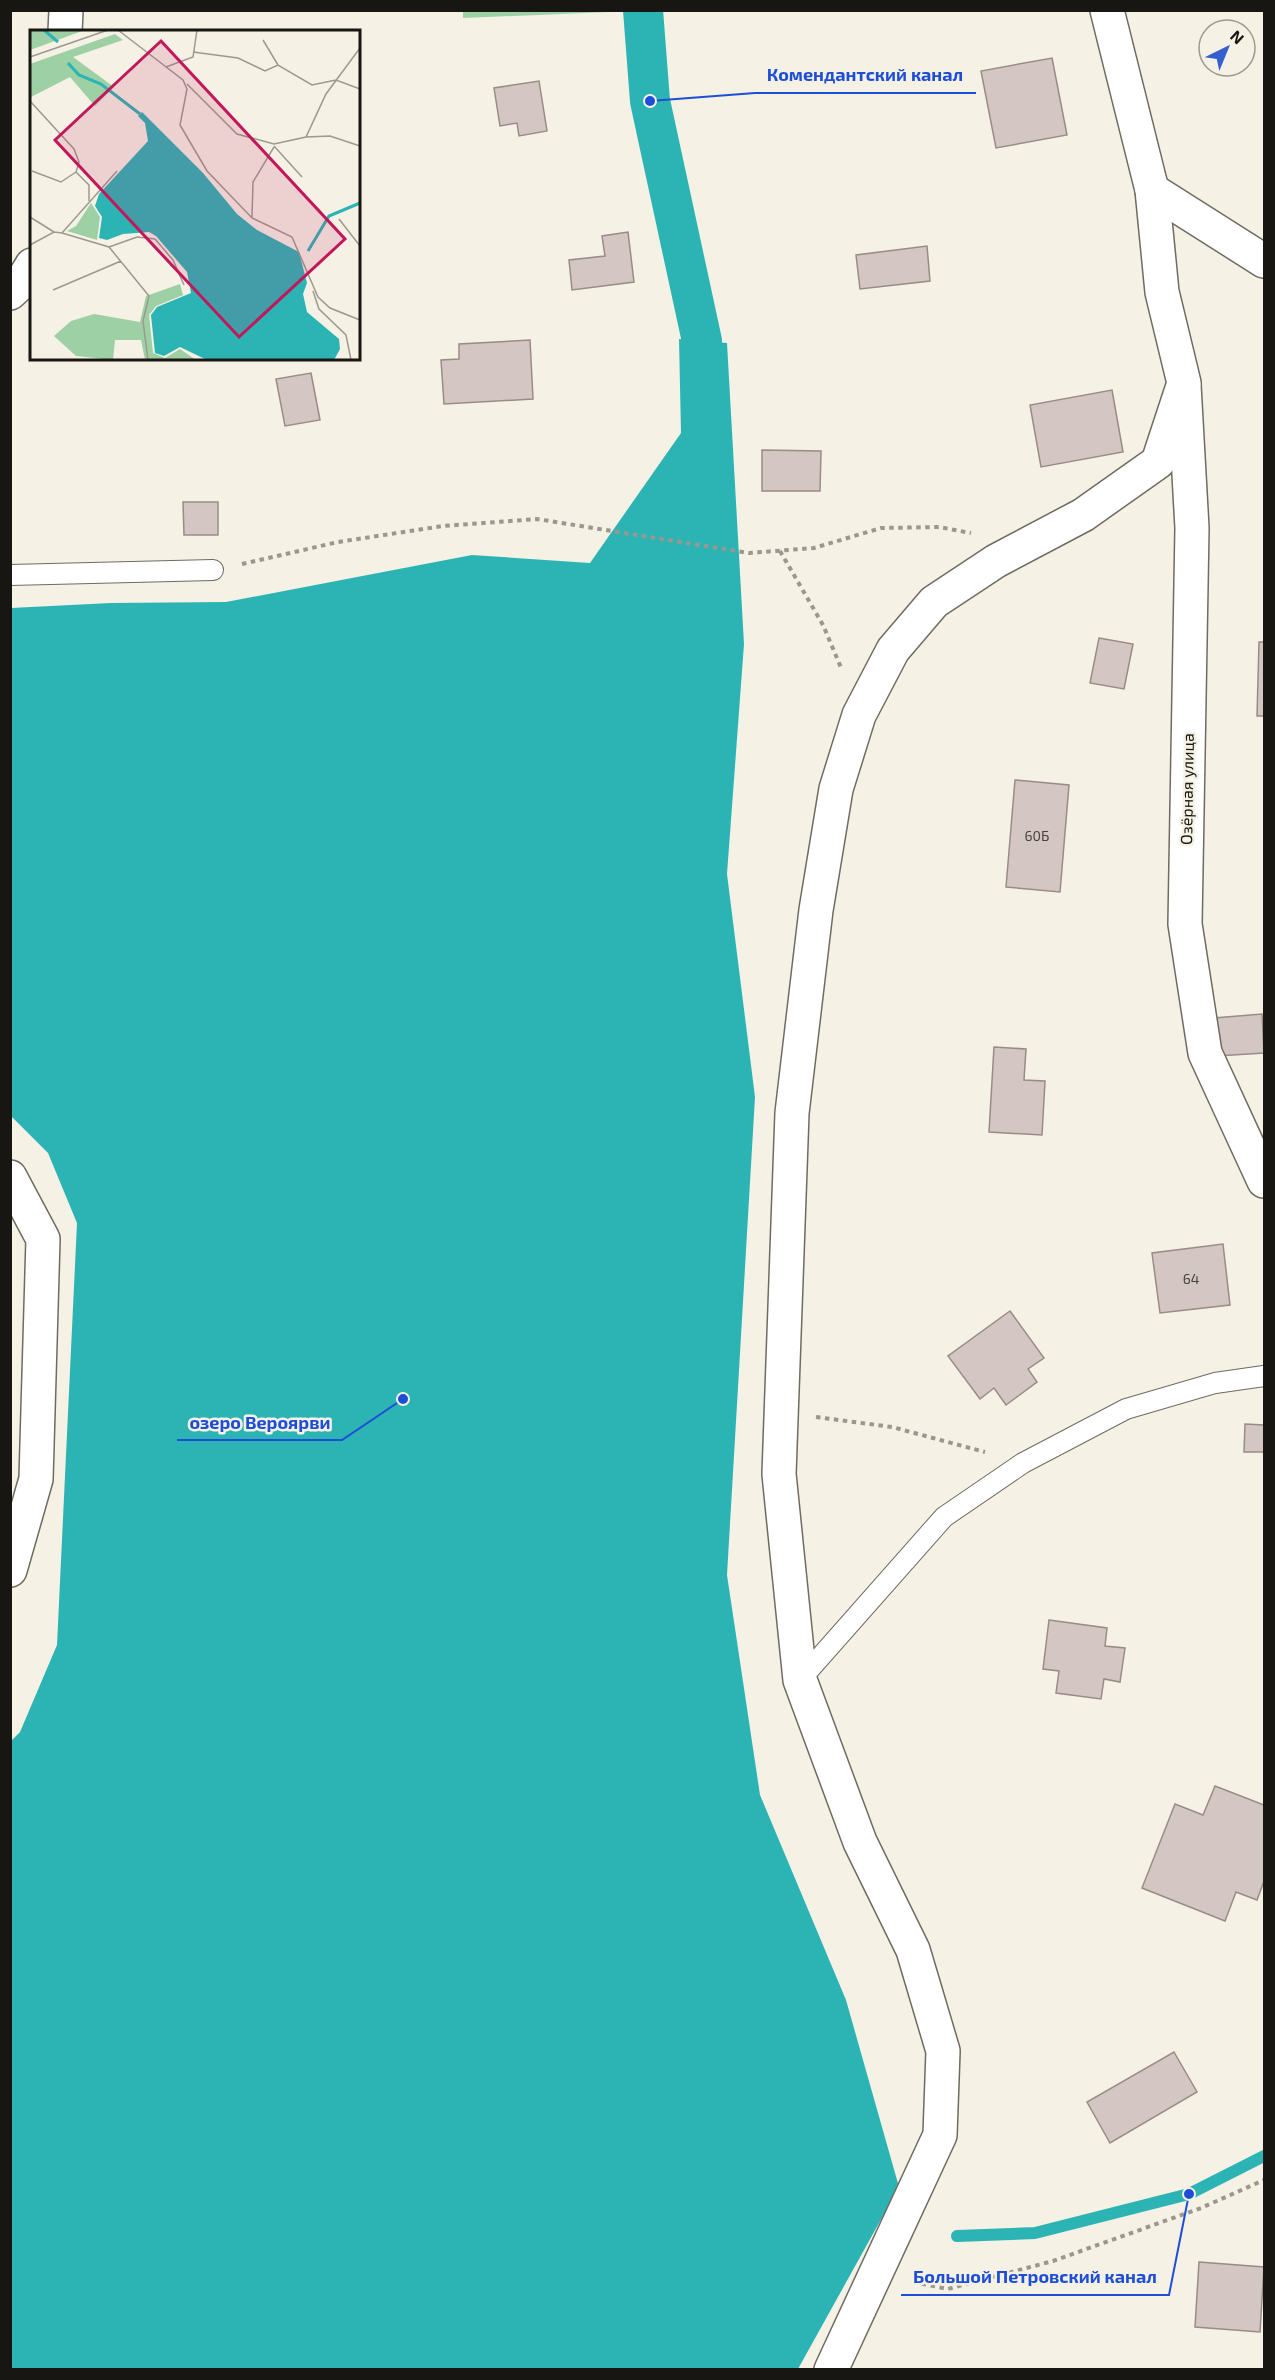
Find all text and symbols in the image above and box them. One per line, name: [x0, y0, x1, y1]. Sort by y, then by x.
north arrow: [1197, 18, 1257, 78]
text: N: [1227, 26, 1248, 48]
inset map: [30, 30, 360, 360]
callout: Комендантский канал: [755, 57, 976, 93]
text: Комендантский канал: [767, 63, 963, 85]
street label: Озёрная улица: [1176, 733, 1198, 845]
house number: 60Б: [1025, 827, 1049, 844]
house number: 64: [1183, 1270, 1199, 1287]
callout: озеро Вероярви: [177, 1404, 342, 1440]
text: озеро Вероярви: [190, 1411, 330, 1433]
callout: Большой Петровский канал: [901, 2259, 1169, 2295]
text: Большой Петровский канал: [913, 2265, 1157, 2287]

